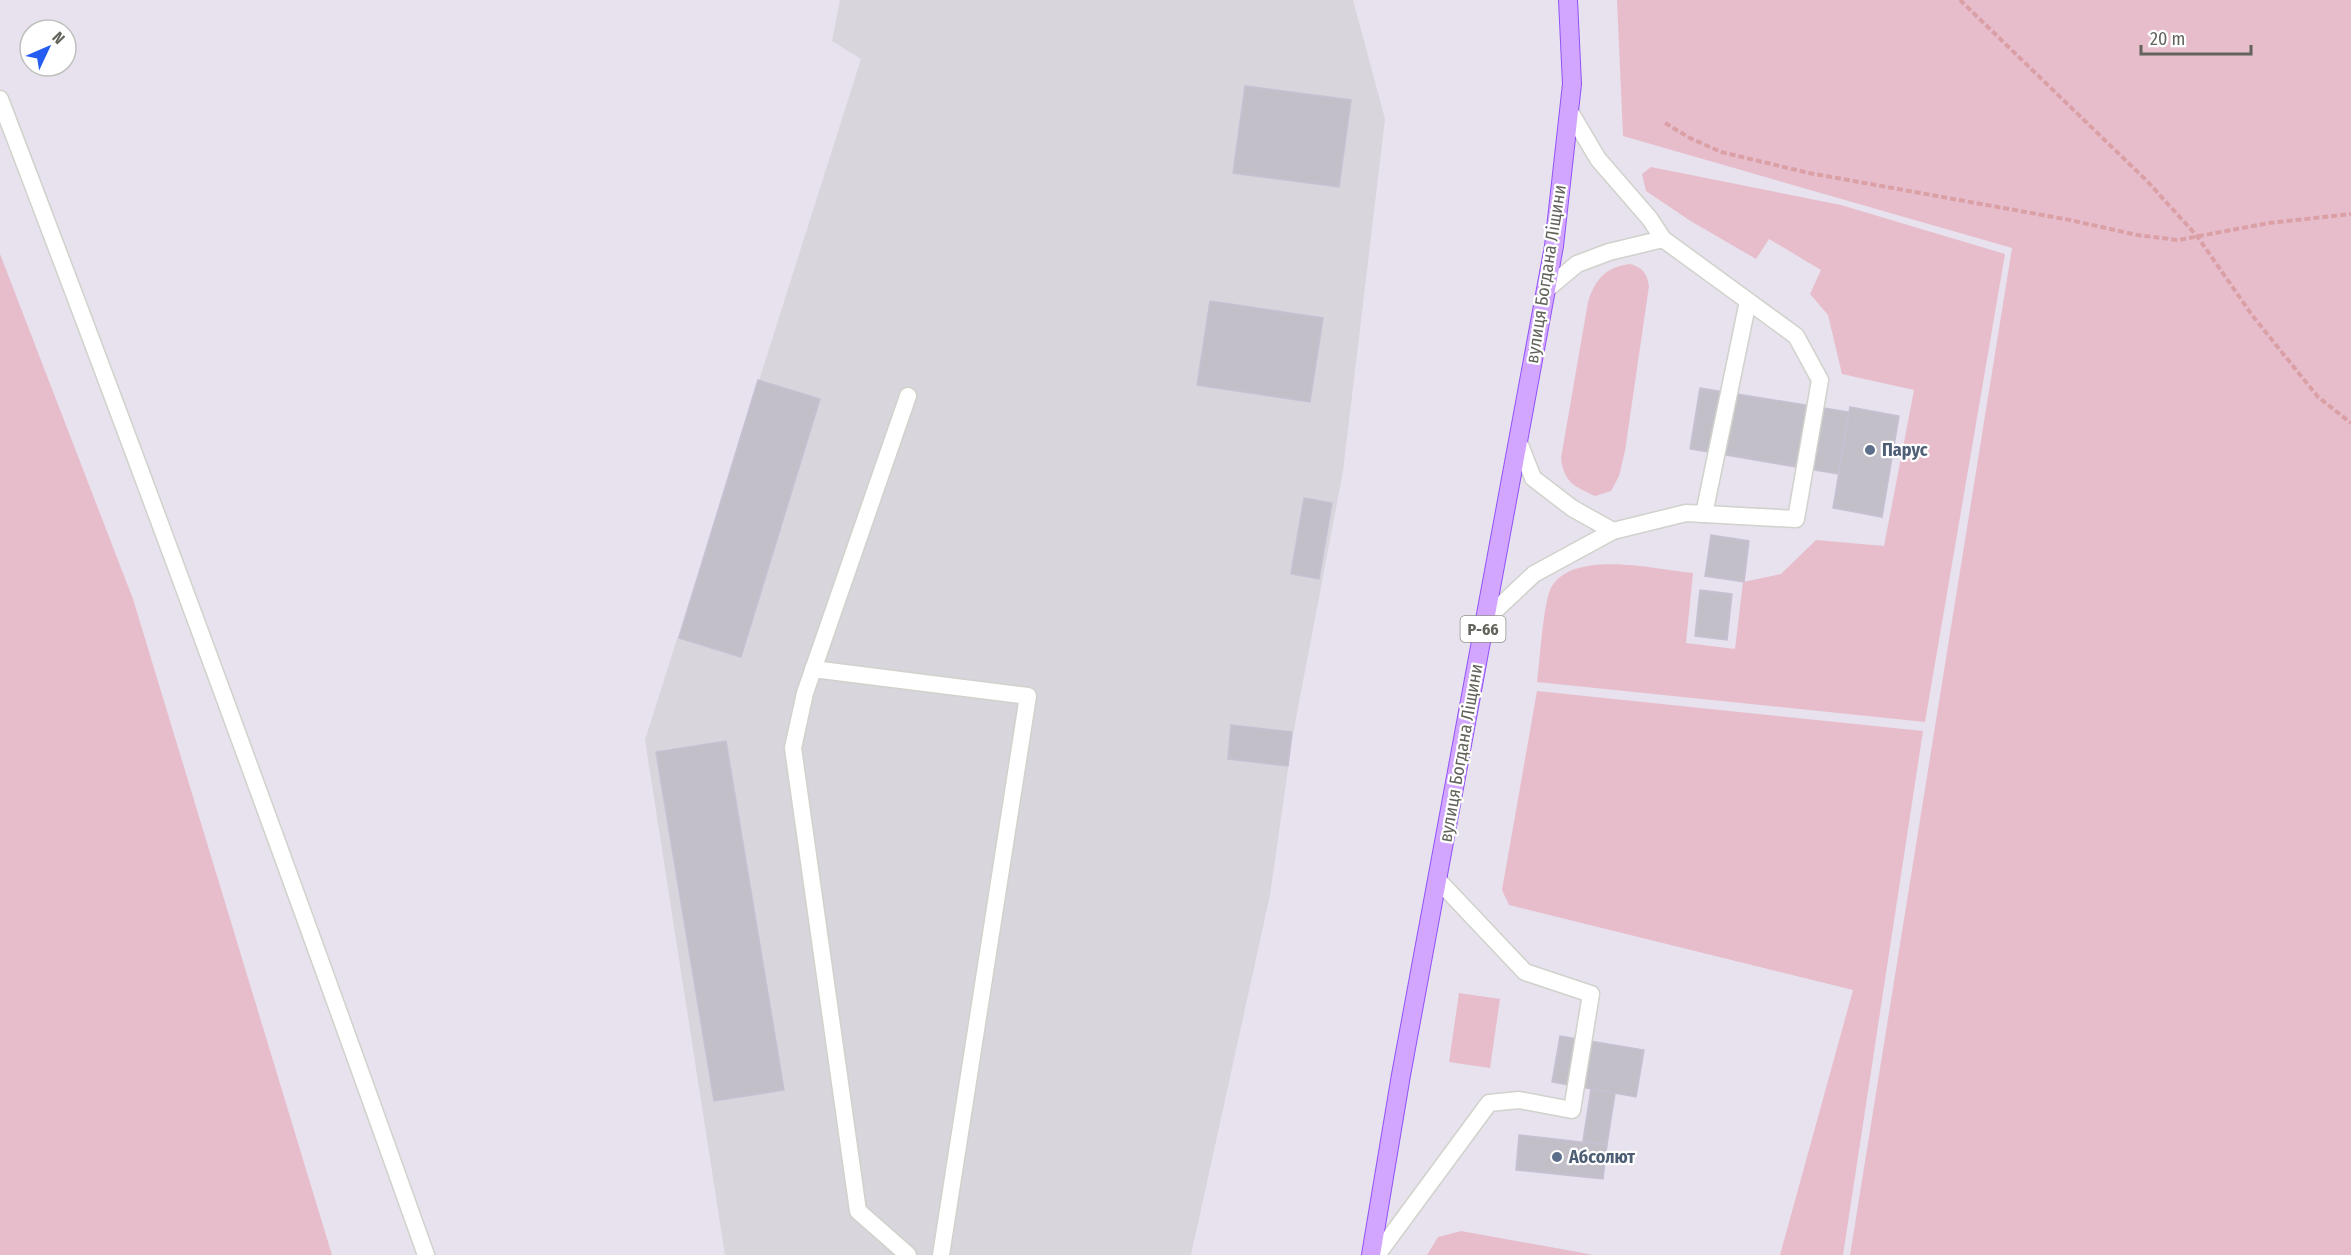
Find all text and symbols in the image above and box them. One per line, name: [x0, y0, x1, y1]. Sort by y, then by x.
north arrow: [18, 18, 78, 78]
scale bar: [2141, 18, 2250, 56]
text: N: [48, 28, 69, 48]
text: 20 m: [2150, 28, 2185, 50]
street label: вулиця Богдана Ліщини: [1521, 183, 1571, 365]
place label: Парус: [1882, 439, 1928, 461]
marker: Парус: [1863, 443, 1877, 457]
road number: Р-66: [1460, 616, 1506, 642]
street label: вулиця Богдана Ліщини: [1434, 662, 1488, 844]
place label: Абсолют: [1568, 1146, 1635, 1168]
marker: Абсолют: [1550, 1150, 1564, 1164]

